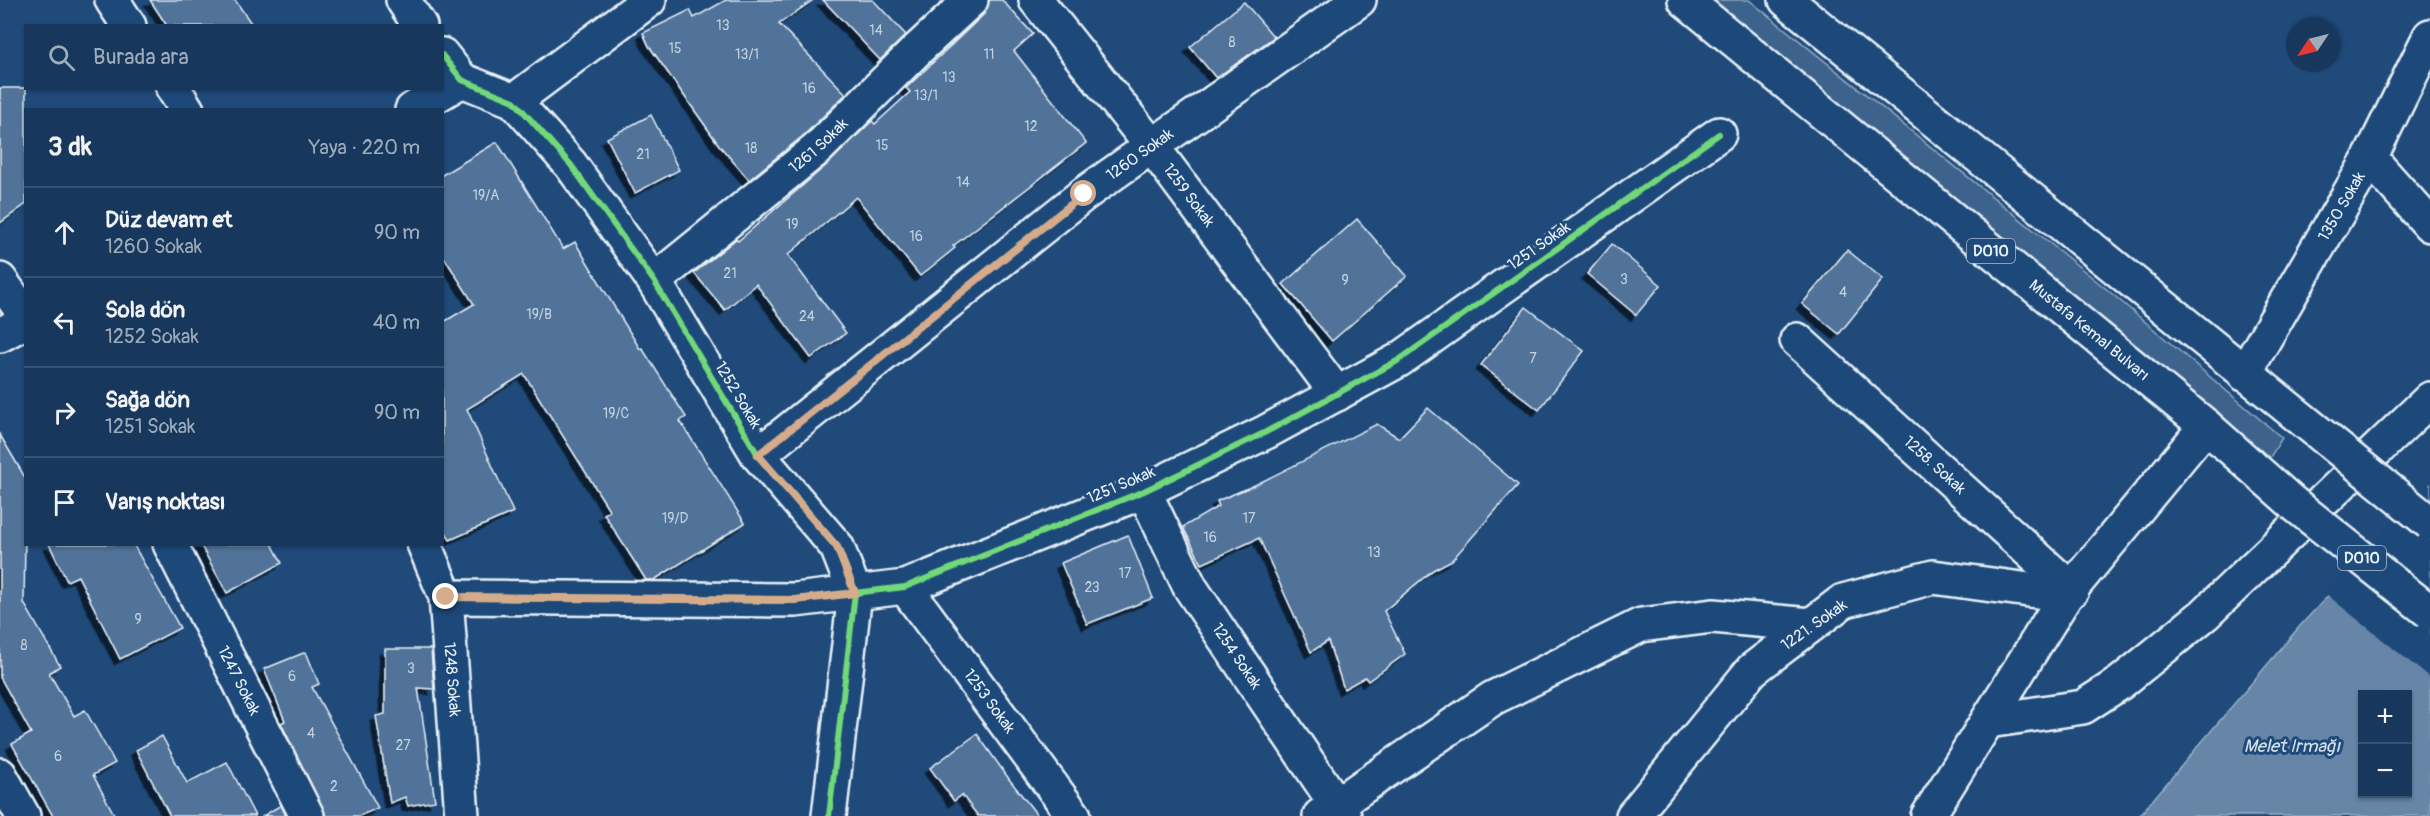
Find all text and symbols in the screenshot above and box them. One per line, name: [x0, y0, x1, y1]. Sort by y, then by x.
house number: 13: [716, 17, 730, 34]
north arrow: [2286, 18, 2340, 72]
house number: 14: [869, 22, 883, 39]
search box: [24, 24, 444, 90]
house number: 8: [1228, 34, 1236, 51]
house number: 15: [668, 40, 682, 57]
icon: search: [45, 41, 78, 74]
text: Burada ara: [93, 43, 189, 71]
house number: 13/1: [735, 46, 759, 63]
house number: 11: [984, 46, 994, 63]
house number: 13: [942, 69, 956, 86]
house number: 16: [802, 80, 816, 97]
house number: 13/1: [914, 87, 938, 104]
street label: 1261 Sokak: [785, 114, 853, 178]
house number: 12: [1024, 118, 1038, 135]
street label: 1260 Sokak: [1102, 124, 1178, 185]
text: 3 dk: [48, 131, 92, 163]
text: Yaya · 220 m: [309, 135, 420, 160]
house number: 15: [875, 137, 889, 154]
house number: 18: [745, 140, 757, 157]
house number: 21: [636, 146, 650, 163]
street label: 1259 Sokak: [1158, 160, 1219, 231]
street label: 1350 Sokak: [2314, 168, 2370, 245]
house number: 14: [956, 174, 970, 191]
route start: [1070, 180, 1096, 206]
house number: 19/A: [473, 187, 499, 204]
text: Düz devam et: [105, 206, 232, 234]
icon: ahead: [48, 216, 81, 249]
house number: 19: [786, 216, 798, 233]
street label: 1251 Sokak: [1504, 217, 1575, 275]
text: 90 m: [374, 220, 420, 245]
house number: 16: [909, 228, 923, 245]
text: 1260 Sokak: [105, 234, 202, 259]
road number: D010: [1967, 239, 2015, 263]
house number: 21: [723, 265, 737, 282]
house number: 3: [1620, 271, 1628, 288]
house number: 9: [1341, 272, 1349, 289]
street label: Mustafa Kemal Bulvarı: [2025, 275, 2153, 385]
house number: 4: [1839, 284, 1847, 301]
text: Sola dön: [105, 296, 185, 324]
icon: left: [48, 306, 81, 339]
house number: 19/B: [526, 306, 552, 323]
house number: 24: [799, 308, 815, 325]
text: 40 m: [373, 310, 420, 335]
text: 1252 Sokak: [105, 324, 199, 349]
house number: 7: [1529, 350, 1537, 367]
street label: 1252 Sokak: [710, 358, 766, 433]
text: Sağa dön: [105, 386, 190, 414]
icon: right: [48, 396, 81, 429]
text: 90 m: [374, 400, 420, 425]
house number: 19/C: [603, 405, 630, 422]
text: 1251 Sokak: [105, 414, 195, 439]
street label: 1258. Sokak: [1899, 432, 1970, 499]
street label: 1251 Sokak: [1084, 462, 1158, 508]
icon: arrive: [48, 486, 81, 519]
text: Varış noktası: [105, 488, 226, 516]
house number: 19/D: [662, 510, 688, 527]
house number: 17: [1243, 510, 1256, 527]
house number: 16: [1203, 529, 1217, 546]
house number: 13: [1367, 544, 1381, 561]
road number: D010: [2338, 546, 2386, 570]
house number: 17: [1119, 565, 1132, 582]
house number: 23: [1084, 579, 1100, 596]
route end: [432, 583, 458, 609]
street label: 1221. Sokak: [1777, 595, 1851, 655]
house number: 9: [134, 611, 142, 628]
street label: 1254 Sokak: [1207, 619, 1266, 693]
house number: 8: [20, 637, 28, 654]
street label: 1248 Sokak: [439, 641, 465, 718]
street label: 1247 Sokak: [213, 643, 265, 719]
house number: 3: [407, 660, 415, 677]
street label: 1253 Sokak: [959, 665, 1020, 738]
house number: 6: [288, 668, 296, 685]
map controls: [2358, 690, 2412, 798]
button: +: [2358, 690, 2412, 744]
house number: 4: [307, 725, 315, 742]
water label: Melet Irmağı: [2244, 735, 2341, 758]
house number: 27: [395, 737, 411, 754]
button: −: [2358, 744, 2412, 798]
house number: 6: [54, 748, 62, 765]
house number: 2: [330, 778, 338, 795]

